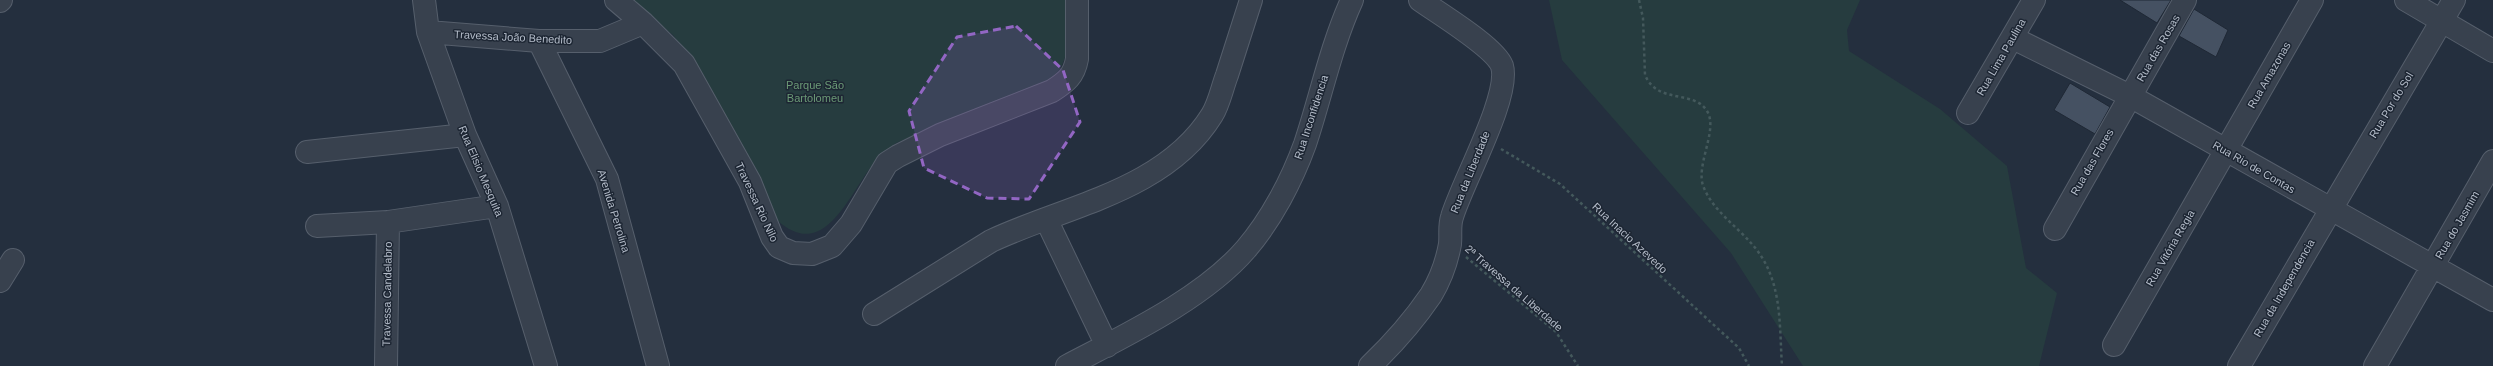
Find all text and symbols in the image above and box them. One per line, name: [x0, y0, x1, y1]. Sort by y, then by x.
street label: Rua das Rosas: [2134, 12, 2182, 84]
street label: Rua Lima Paulina: [1974, 16, 2028, 98]
street label: Travessa João Benedito: [454, 28, 572, 46]
street label: Rua Amazonas: [2245, 39, 2293, 110]
street label: Rua Por do Sol: [2367, 70, 2415, 140]
street label: Rua Inconfidencia: [1292, 72, 1331, 161]
park label: Parque São Bartolomeu: [786, 79, 844, 104]
street label: Rua Elisio Mesquita: [456, 124, 506, 219]
street label: Rua das Flores: [2068, 126, 2116, 197]
street label: Rua da Liberdade: [1448, 129, 1492, 215]
street label: Rua Rio de Contas: [2211, 139, 2298, 196]
street label: Travessa Rio Nilo: [733, 160, 781, 244]
street label: Avenida Petrolina: [596, 168, 633, 255]
street label: Rua do Jasmim: [2433, 189, 2481, 261]
street label: Rua Inacio Azevedo: [1590, 200, 1670, 276]
street label: Rua Vitória Regia: [2143, 207, 2197, 288]
street label: Rua da Independencia: [2251, 236, 2317, 339]
street label: Travessa Candelabro: [380, 242, 394, 346]
street label: 2ª Travessa da Liberdade: [1463, 242, 1565, 334]

